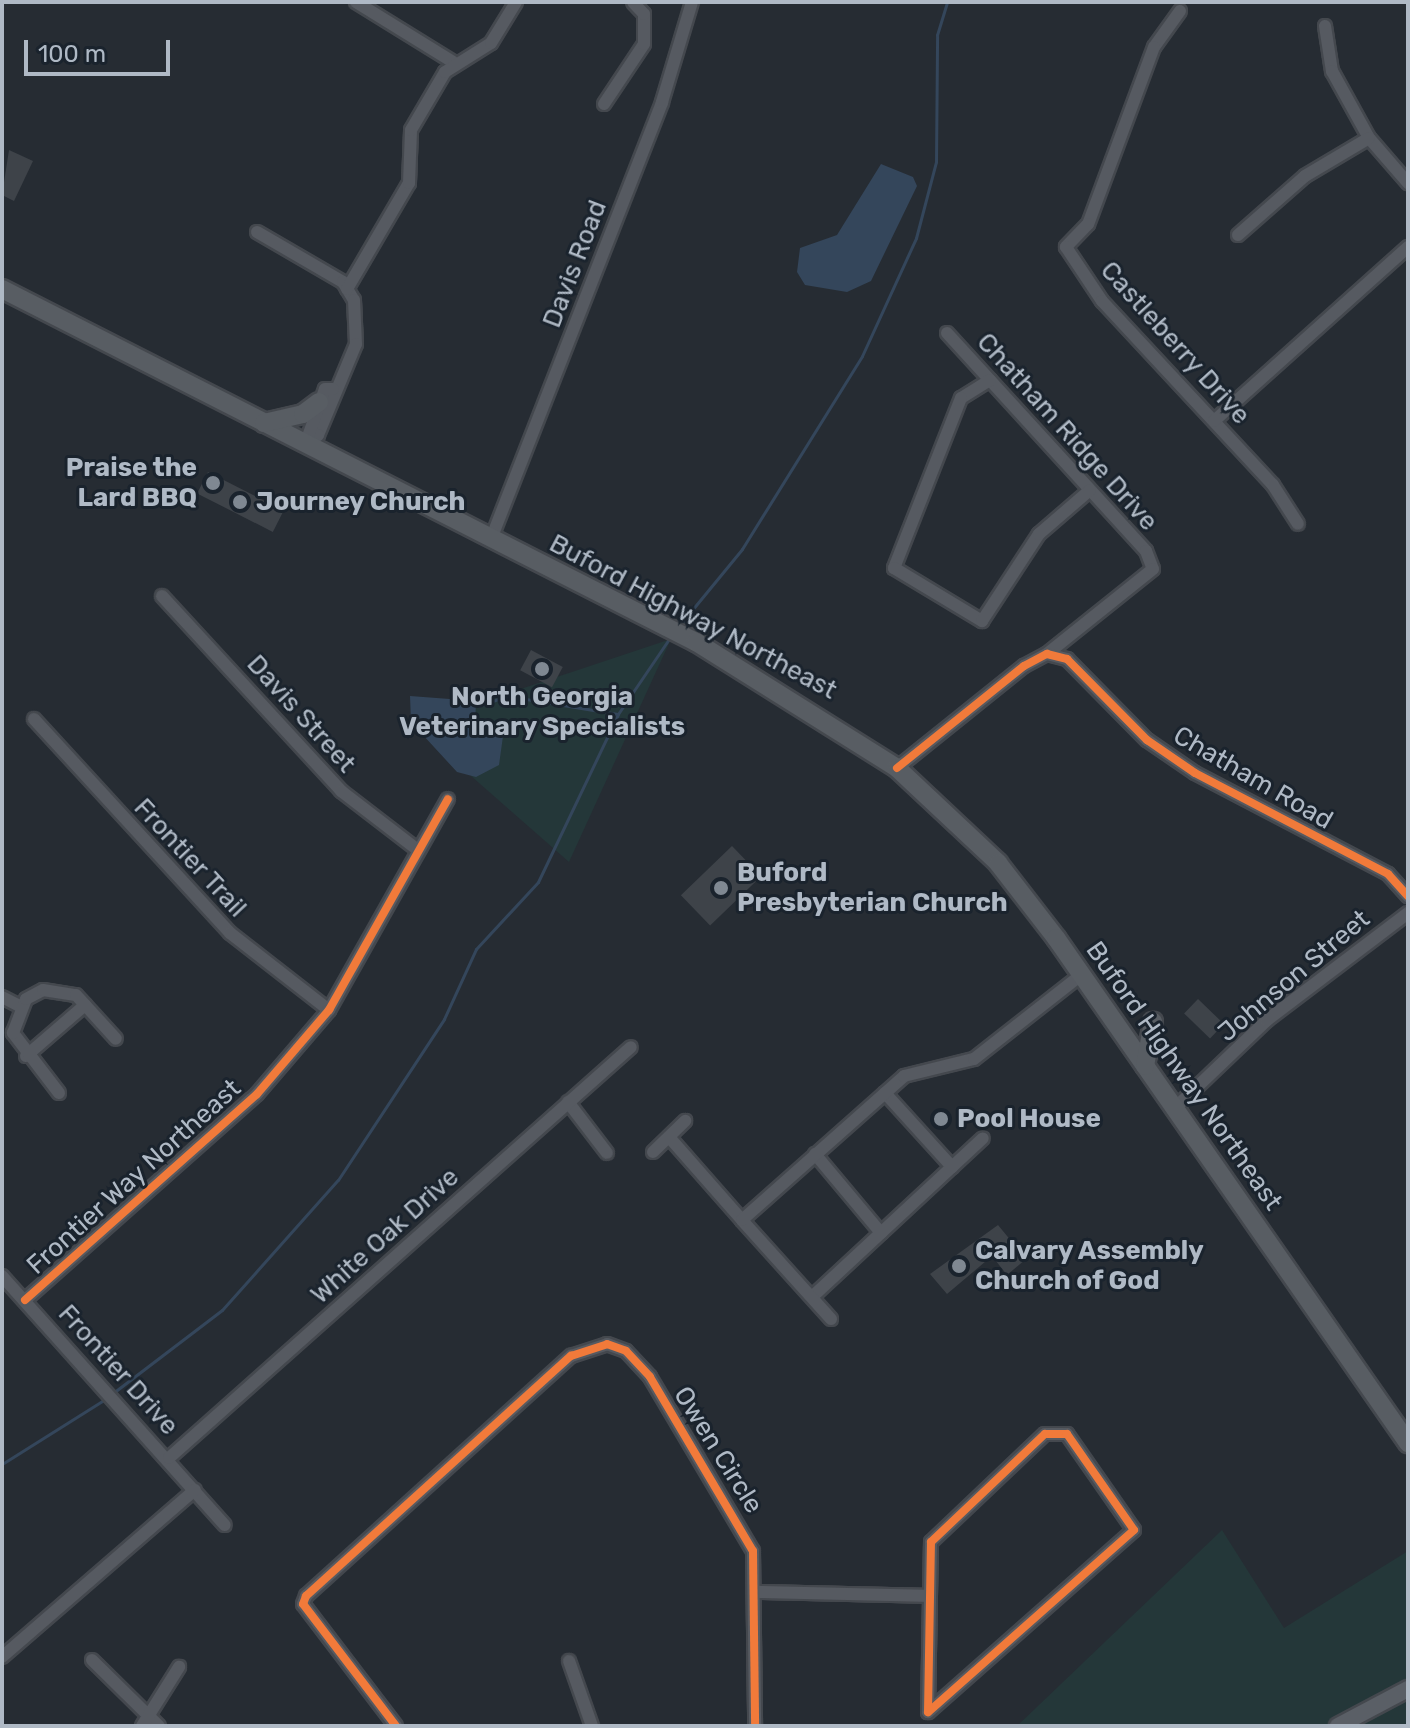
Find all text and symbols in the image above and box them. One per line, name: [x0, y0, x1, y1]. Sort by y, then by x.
scale bar: [28, 24, 174, 74]
text: 100 m: [38, 40, 106, 68]
street label: Davis Road: [536, 196, 614, 332]
street label: Castleberry Drive: [1093, 255, 1257, 431]
street label: Chatham Ridge Drive: [970, 327, 1164, 537]
place label: Praise the Lard BBQ: [65, 452, 197, 514]
marker: Praise the Lard BBQ: [204, 474, 222, 492]
place label: Journey Church: [256, 486, 466, 518]
marker: Journey Church: [231, 493, 249, 511]
street label: Buford Highway Northeast: [544, 528, 842, 706]
street label: Davis Street: [240, 649, 362, 779]
marker: North Georgia Veterinary Specialists: [533, 660, 551, 678]
place label: North Georgia Veterinary Specialists: [399, 681, 685, 742]
street label: Chatham Road: [1168, 720, 1338, 836]
street label: Frontier Trail: [127, 792, 253, 924]
place label: Buford Presbyterian Church: [737, 857, 1008, 918]
marker: Buford Presbyterian Church: [712, 879, 730, 897]
street label: Johnson Street: [1212, 903, 1376, 1049]
street label: Buford Highway Northeast: [1079, 935, 1289, 1217]
street label: Frontier Way Northeast: [20, 1072, 248, 1282]
place label: Pool House: [957, 1103, 1101, 1135]
marker: Pool House: [932, 1110, 950, 1128]
street label: White Oak Drive: [305, 1161, 465, 1311]
place label: Calvary Assembly Church of God: [975, 1235, 1205, 1296]
marker: Calvary Assembly Church of God: [950, 1257, 968, 1275]
street label: Frontier Drive: [51, 1298, 185, 1442]
street label: Owen Circle: [667, 1381, 769, 1519]

